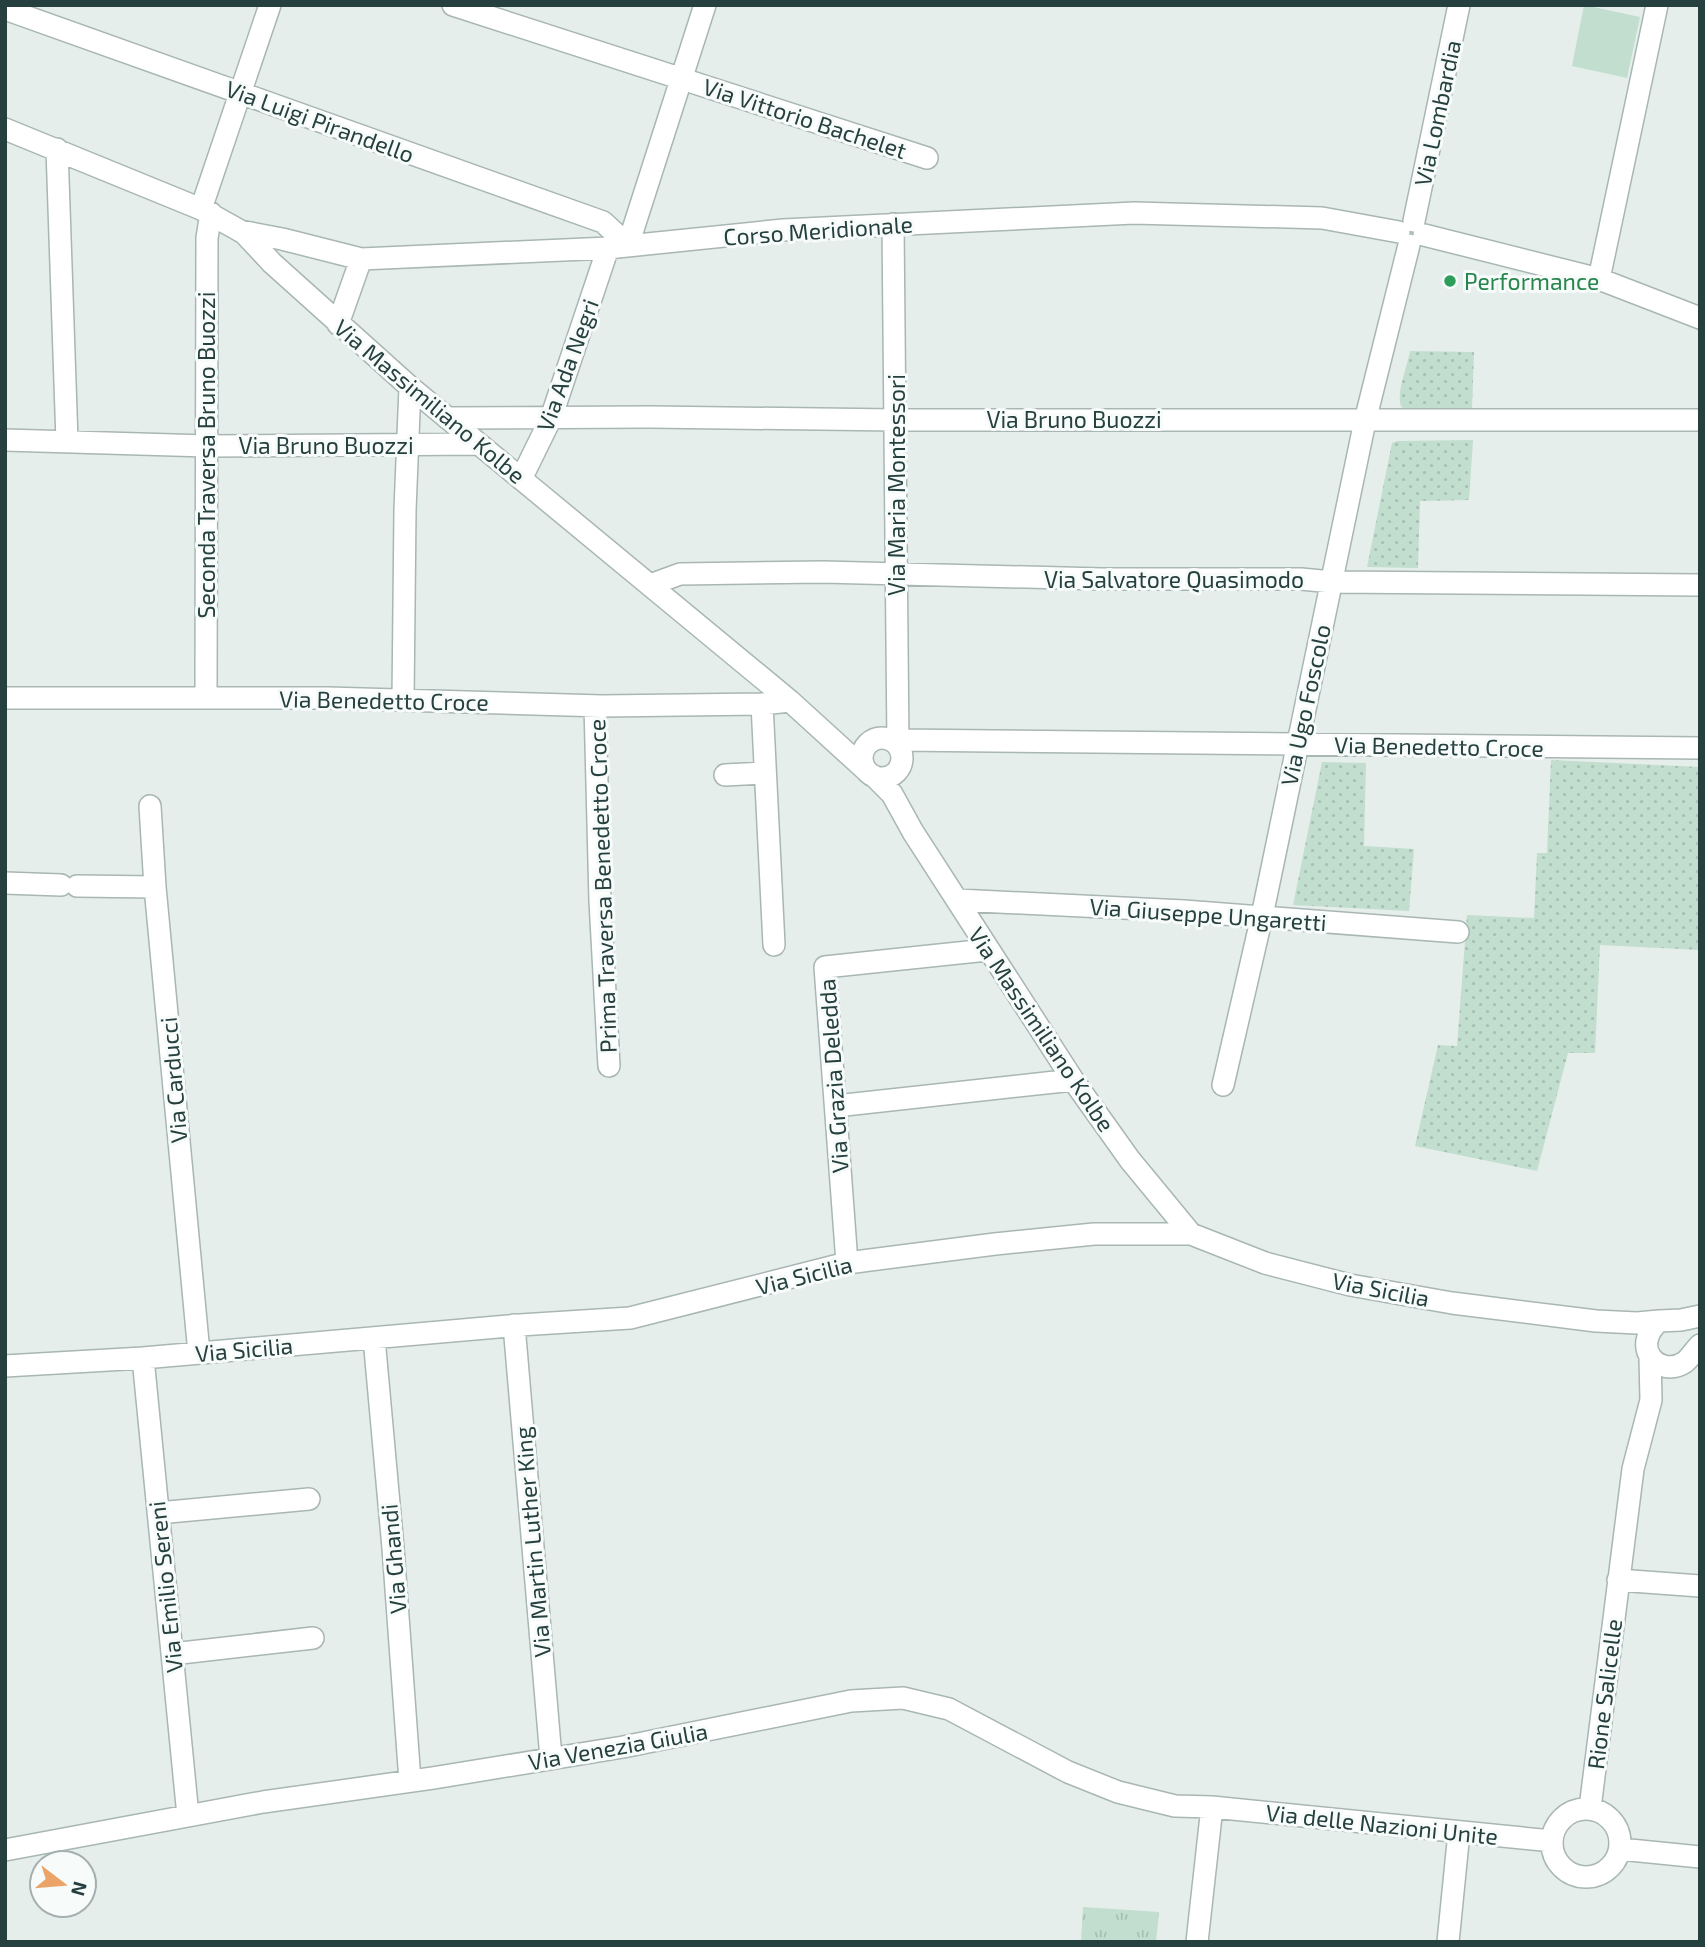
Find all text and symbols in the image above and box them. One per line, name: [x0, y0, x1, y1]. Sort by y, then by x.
street label: Via Lombardia: [1408, 37, 1466, 189]
street label: Via Vittorio Bachelet: [700, 72, 910, 164]
street label: Via Luigi Pirandello: [222, 74, 418, 168]
street label: Corso Meridionale: [722, 209, 914, 251]
place label: Performance: [1464, 267, 1599, 295]
marker: Performance: [1442, 273, 1458, 289]
street label: Seconda Traversa Bruno Buozzi: [192, 291, 220, 619]
street label: Via Ada Negri: [530, 295, 604, 435]
street label: Via Massimiliano Kolbe: [329, 313, 531, 489]
street label: Via Maria Montessori: [882, 374, 910, 596]
street label: Via Bruno Buozzi: [986, 405, 1162, 433]
street label: Via Bruno Buozzi: [238, 431, 414, 459]
street label: Via Salvatore Quasimodo: [1044, 565, 1304, 593]
street label: Via Ugo Foscolo: [1274, 622, 1336, 788]
street label: Via Benedetto Croce: [279, 684, 489, 716]
street label: Prima Traversa Benedetto Croce: [582, 719, 622, 1053]
street label: Via Benedetto Croce: [1334, 730, 1544, 762]
street label: Via Giuseppe Ungaretti: [1089, 892, 1327, 936]
street label: Via Massimiliano Kolbe: [963, 921, 1121, 1137]
street label: Via Grazia Deledda: [812, 978, 854, 1174]
street label: Via Carducci: [154, 1016, 192, 1144]
street label: Via Sicilia: [753, 1250, 855, 1300]
street label: Via Sicilia: [1330, 1266, 1432, 1312]
street label: Via Sicilia: [194, 1331, 294, 1367]
street label: Via Martin Luther King: [508, 1425, 556, 1658]
street label: Via Emilio Sereni: [142, 1500, 188, 1674]
street label: Via Ghandi: [374, 1503, 412, 1615]
street label: Rione Salicelle: [1581, 1617, 1627, 1771]
street label: Via Venezia Giulia: [526, 1716, 710, 1776]
street label: Via delle Nazioni Unite: [1265, 1798, 1499, 1850]
north arrow: [28, 1849, 98, 1919]
text: N: [67, 1879, 93, 1899]

